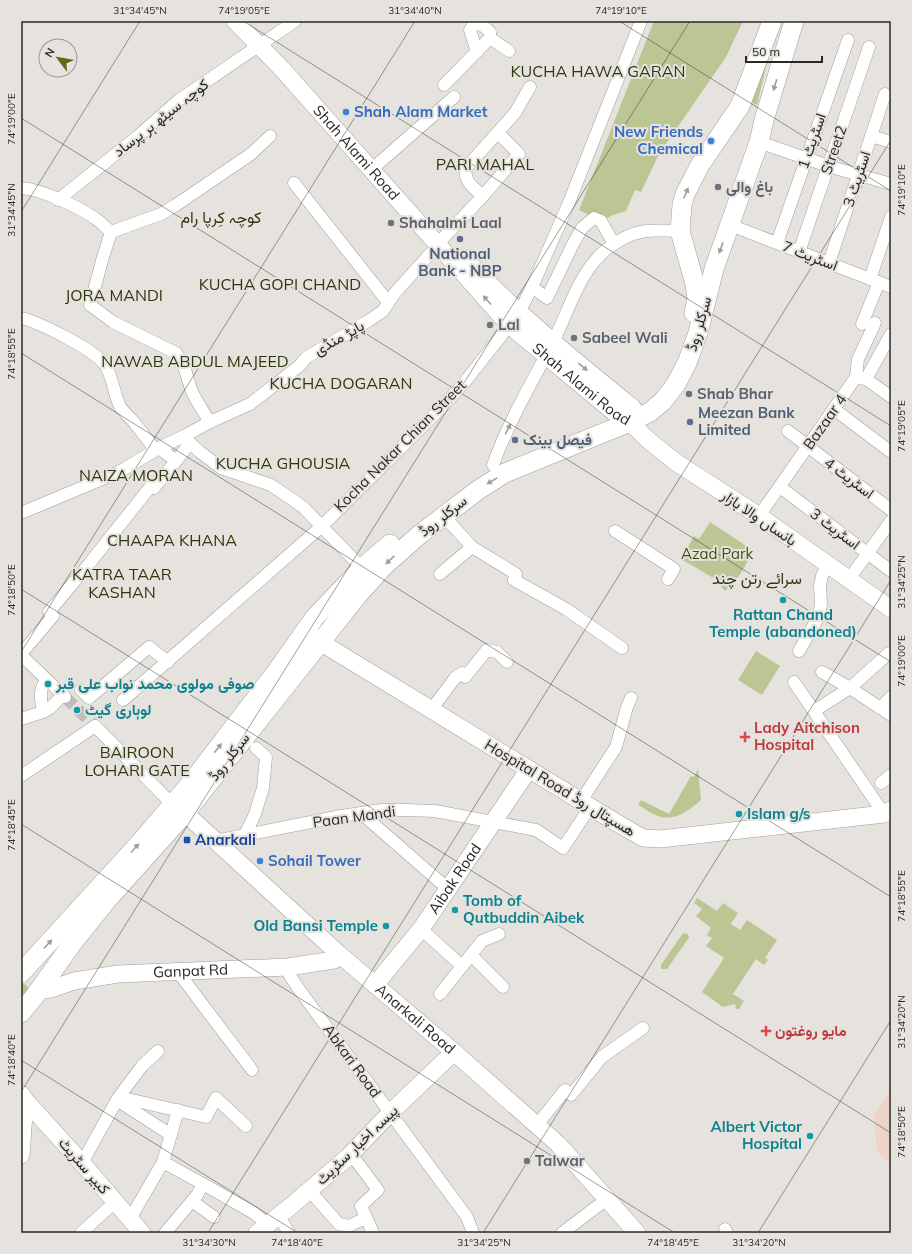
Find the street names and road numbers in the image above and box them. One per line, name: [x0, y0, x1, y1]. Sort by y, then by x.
street label: کوچہ سیٹھ ہر پرساد: [109, 74, 213, 161]
street label: Shah Alami Road: [309, 101, 404, 204]
street label: اسٹریٹ 1: [793, 110, 830, 171]
street label: Street2: [816, 123, 851, 177]
street label: اسٹریٹ 3: [839, 148, 874, 209]
street label: اسٹریٹ 7: [780, 236, 841, 275]
street label: سرکلر روڈ: [682, 294, 715, 353]
street label: پاپڑ منڈی: [310, 316, 368, 360]
street label: Shah Alami Road: [529, 339, 634, 429]
street label: Kocha Nakar Chian Street: [330, 376, 470, 516]
street label: Bazaar 4: [799, 390, 851, 453]
street label: اسٹریٹ 4: [821, 453, 878, 503]
street label: بانساں والا بازار: [717, 485, 801, 550]
street label: سرکلر روڈ: [415, 491, 471, 540]
street label: اسٹریٹ 3: [807, 504, 864, 554]
street label: سرکلر روڈ: [204, 729, 253, 785]
street label: Hospital Road ھسپتال روڈ: [481, 735, 639, 841]
street label: Paan Mandi: [311, 801, 397, 832]
street label: Aibak Road: [424, 840, 485, 917]
street label: Ganpat Rd: [153, 959, 229, 982]
street label: Anarkali Road: [372, 979, 459, 1058]
street label: Abkari Road: [319, 1020, 385, 1101]
street label: پیسہ اخبار سٹریٹ: [311, 1101, 403, 1189]
street label: کبیر سٹریٹ: [55, 1133, 114, 1198]

